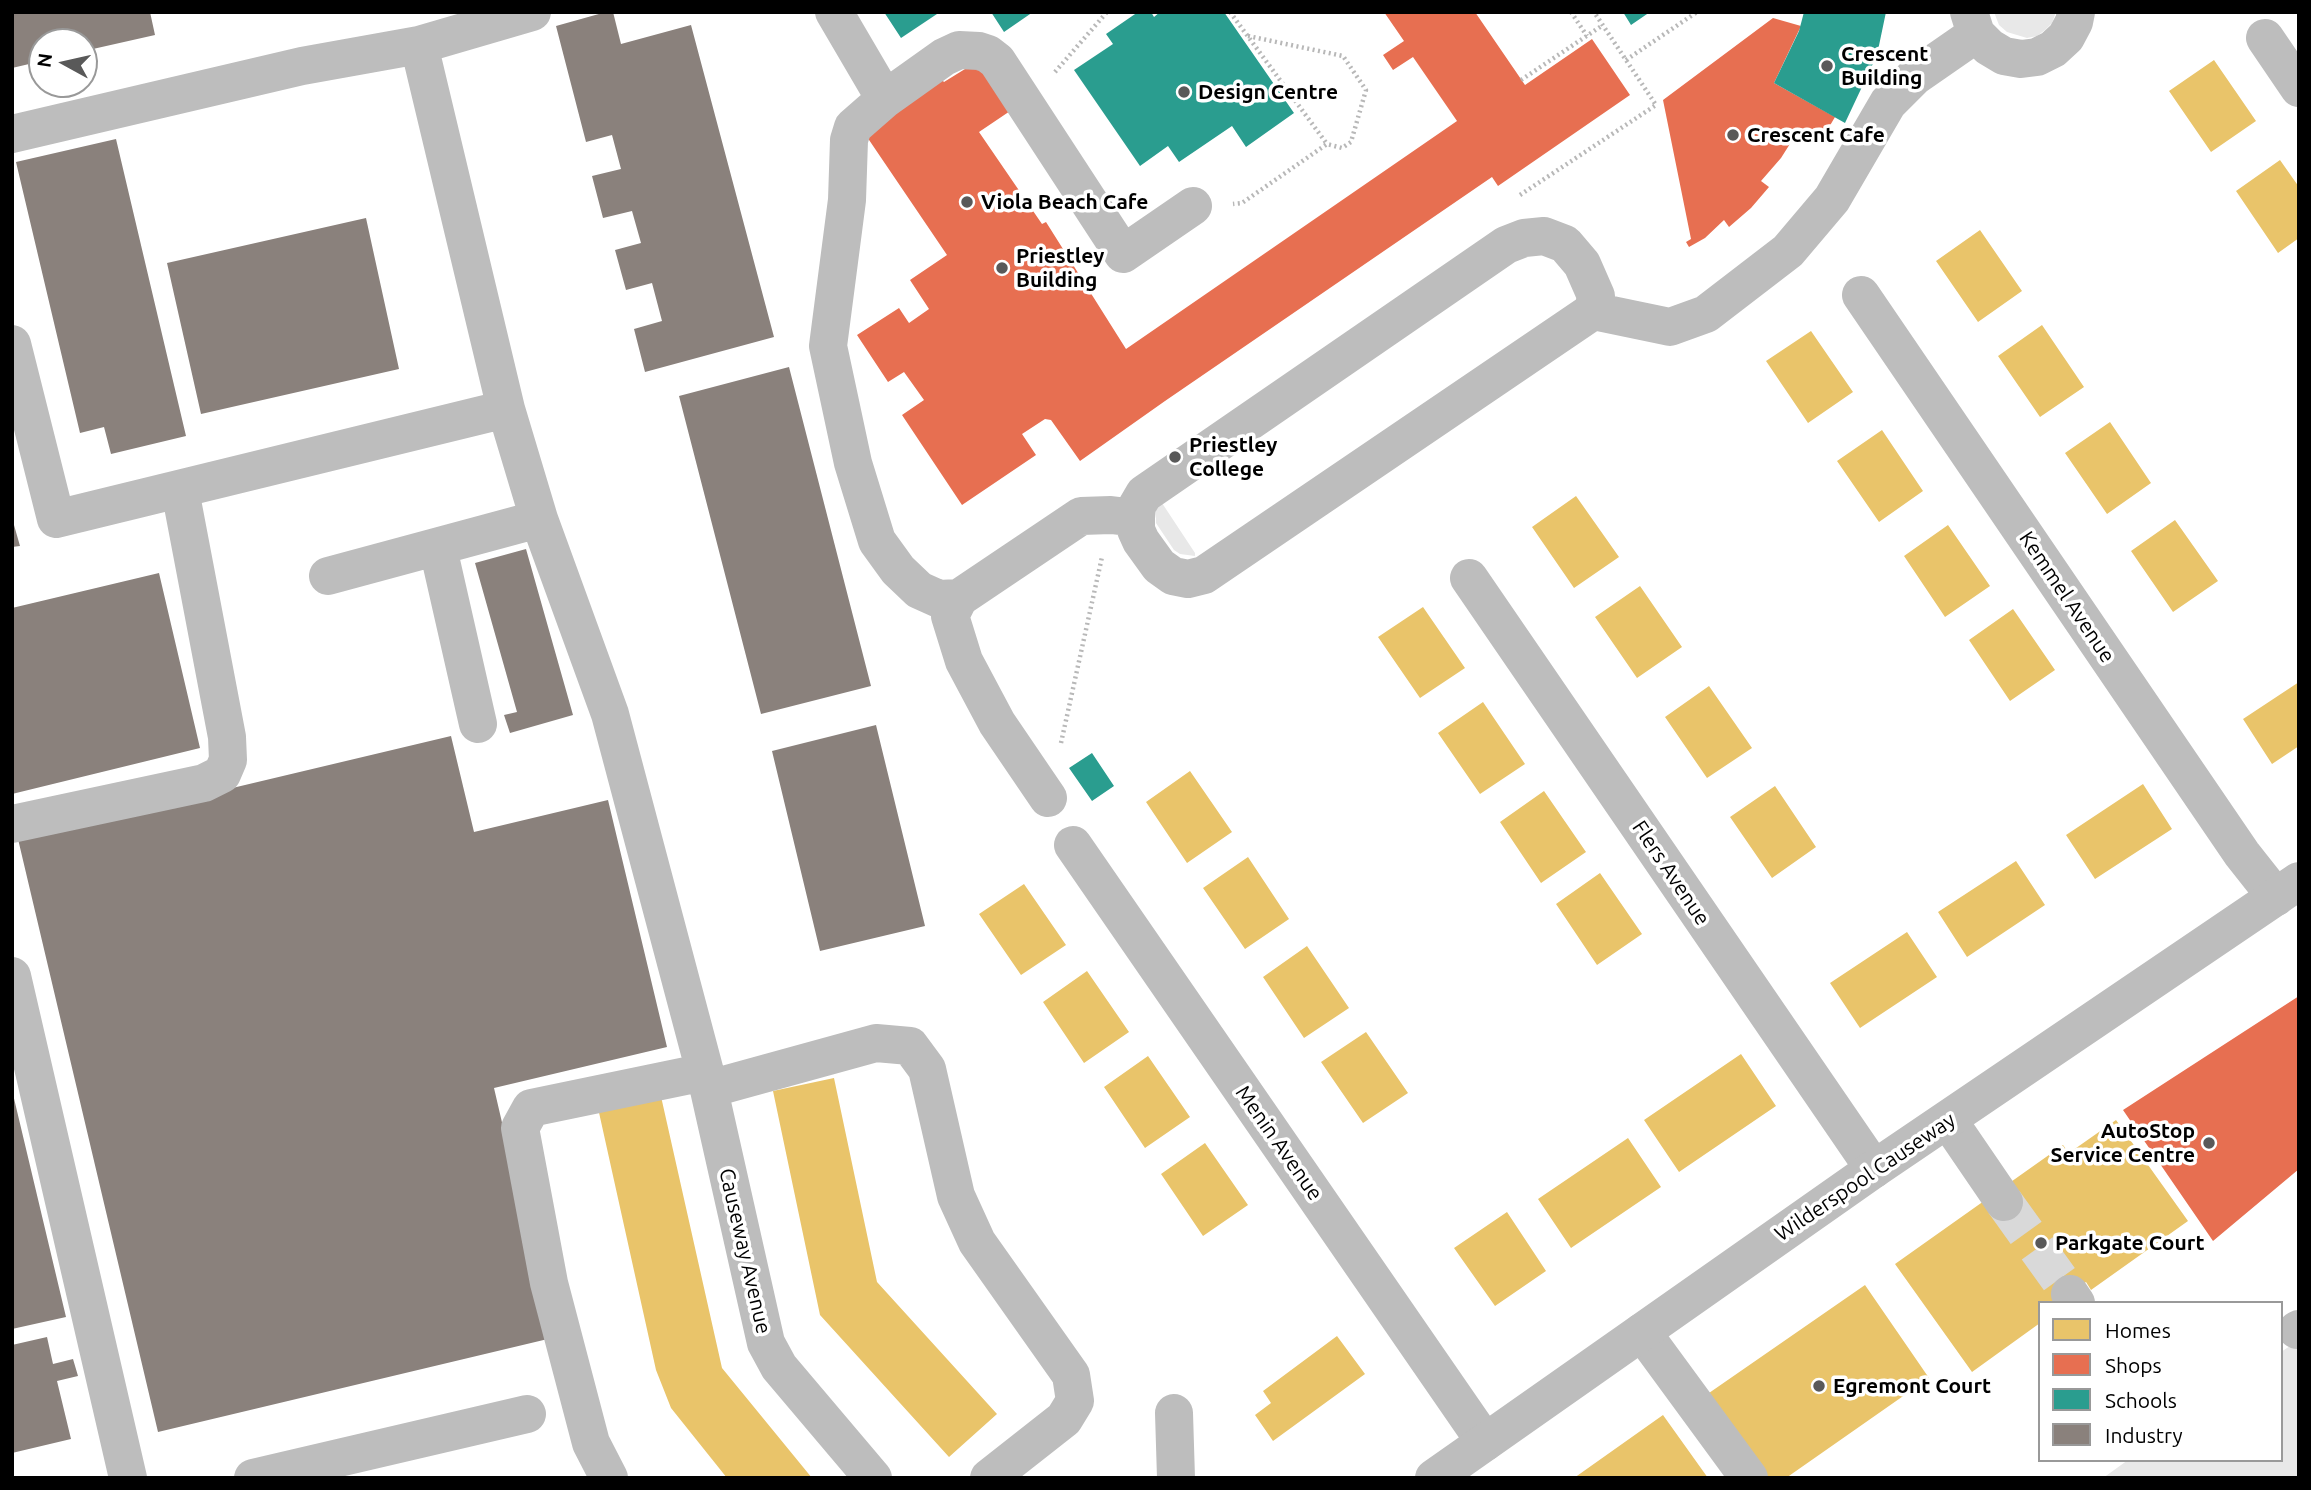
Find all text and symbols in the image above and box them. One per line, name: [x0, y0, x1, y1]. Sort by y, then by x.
north arrow: [28, 28, 98, 98]
place label: Crescent Building: [1841, 41, 1928, 91]
text: N: [32, 52, 56, 69]
marker: Crescent Building: [1819, 58, 1835, 74]
place label: Design Centre: [1198, 79, 1338, 105]
marker: Design Centre: [1176, 84, 1192, 100]
place label: Crescent Cafe: [1747, 122, 1885, 148]
marker: Crescent Cafe: [1725, 127, 1741, 143]
place label: Viola Beach Cafe: [981, 189, 1148, 215]
marker: Viola Beach Cafe: [959, 194, 975, 210]
place label: Priestley Building: [1016, 243, 1104, 293]
marker: Priestley Building: [994, 260, 1010, 276]
place label: Priestley College: [1189, 432, 1277, 482]
marker: Priestley College: [1167, 449, 1183, 465]
street label: Kemmel Avenue: [2014, 527, 2120, 667]
street label: Flers Avenue: [1627, 816, 1715, 930]
street label: Menin Avenue: [1230, 1081, 1328, 1205]
street label: Wilderspool Causeway: [1770, 1107, 1960, 1247]
place label: AutoStop Service Centre: [2050, 1118, 2195, 1168]
marker: AutoStop Service Centre: [2201, 1135, 2217, 1151]
street label: Causeway Avenue: [714, 1166, 776, 1336]
place label: Parkgate Court: [2055, 1230, 2204, 1256]
marker: Parkgate Court: [2033, 1235, 2049, 1251]
legend: [2038, 1301, 2283, 1462]
text: Homes: [2105, 1318, 2171, 1342]
text: Shops: [2105, 1353, 2162, 1377]
place label: Egremont Court: [1833, 1373, 1991, 1399]
marker: Egremont Court: [1811, 1378, 1827, 1394]
text: Schools: [2105, 1388, 2177, 1412]
text: Industry: [2105, 1423, 2183, 1447]

